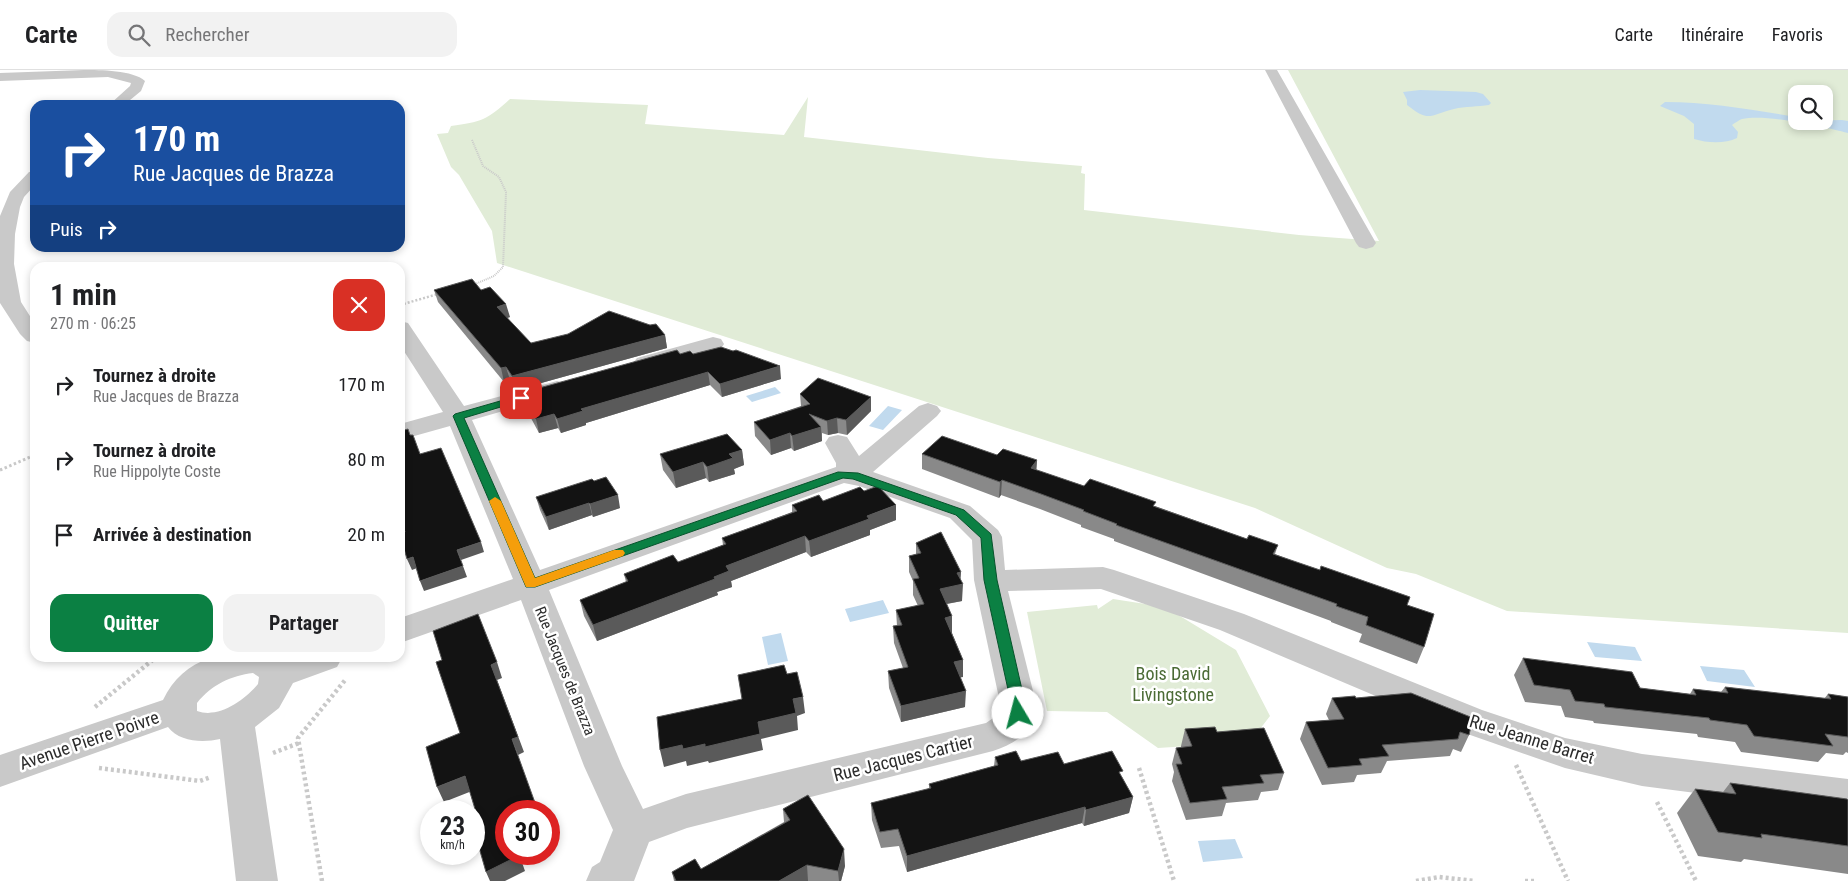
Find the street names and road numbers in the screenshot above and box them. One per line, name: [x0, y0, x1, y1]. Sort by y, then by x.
street label: Rue Jacques de Brazza: [531, 604, 599, 738]
street label: Avenue Pierre Poivre: [16, 706, 162, 774]
street label: Rue Jeanne Barret: [1467, 710, 1597, 768]
street label: Rue Jacques Cartier: [831, 730, 975, 785]

